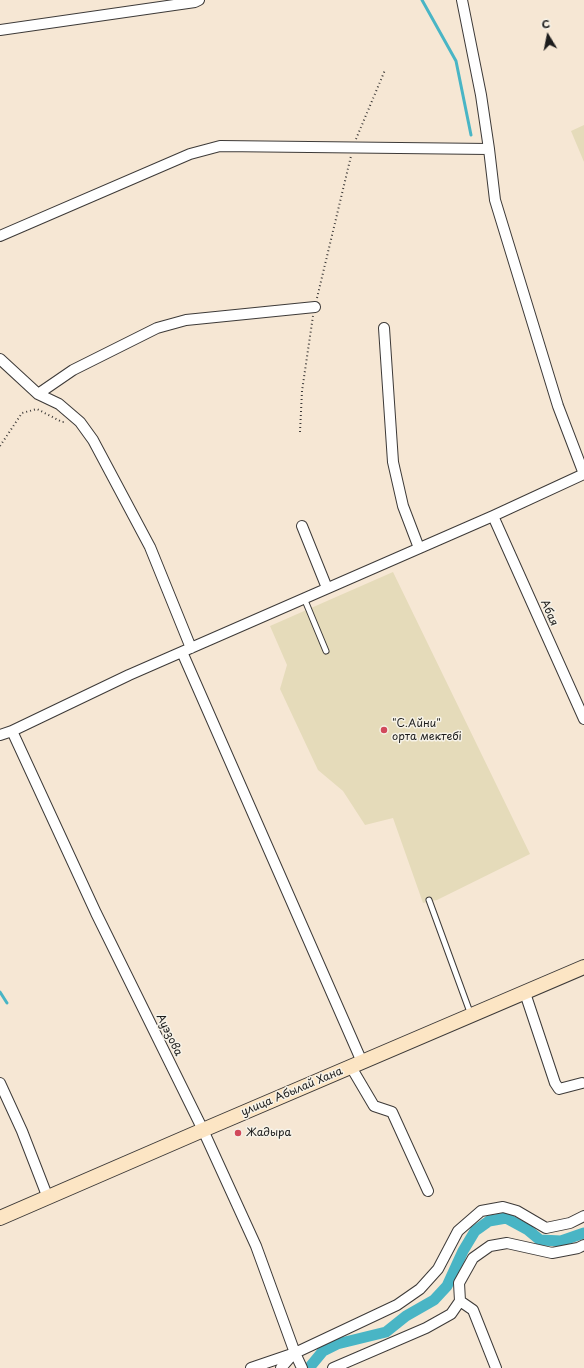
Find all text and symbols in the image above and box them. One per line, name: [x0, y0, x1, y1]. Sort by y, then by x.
text: С: [540, 15, 551, 33]
north arrow: [528, 16, 568, 56]
street label: Абая: [537, 598, 561, 628]
place label: "С.Айни" орта мектебі: [392, 717, 462, 743]
marker: "С.Айни" орта мектебі: [379, 725, 389, 735]
street label: Ауэзова: [153, 1012, 185, 1058]
street label: улица Абылай Хана: [239, 1065, 345, 1119]
place label: Жадыра: [246, 1126, 291, 1140]
marker: Жадыра: [233, 1128, 243, 1138]

